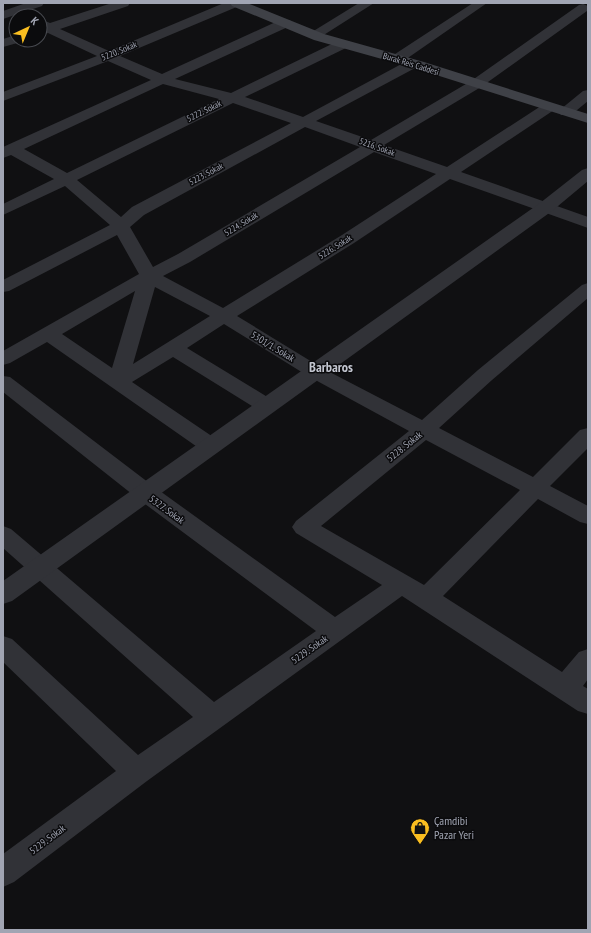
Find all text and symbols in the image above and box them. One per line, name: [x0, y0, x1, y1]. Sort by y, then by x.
north arrow: [8, 8, 48, 48]
text: K: [28, 14, 42, 28]
street label: 5220. Sokak: [99, 38, 139, 63]
street label: Burak Reis Caddesi: [382, 50, 441, 77]
street label: 5222. Sokak: [185, 97, 223, 124]
street label: 5216. Sokak: [358, 135, 397, 158]
street label: 5223. Sokak: [187, 160, 225, 187]
street label: 5224. Sokak: [222, 209, 260, 238]
street label: 5226. Sokak: [316, 232, 354, 261]
street label: 5301/1. Sokak: [248, 328, 297, 365]
district label: Barbaros: [309, 358, 353, 376]
street label: 5228. Sokak: [384, 428, 425, 465]
street label: 5327. Sokak: [146, 492, 187, 527]
street label: 5229. Sokak: [289, 632, 330, 667]
place label: Çamdibi Pazar Yeri: [434, 813, 474, 842]
shop icon: Çamdibi Pazar Yeri: [409, 817, 431, 845]
street label: 5229. Sokak: [27, 822, 68, 857]

